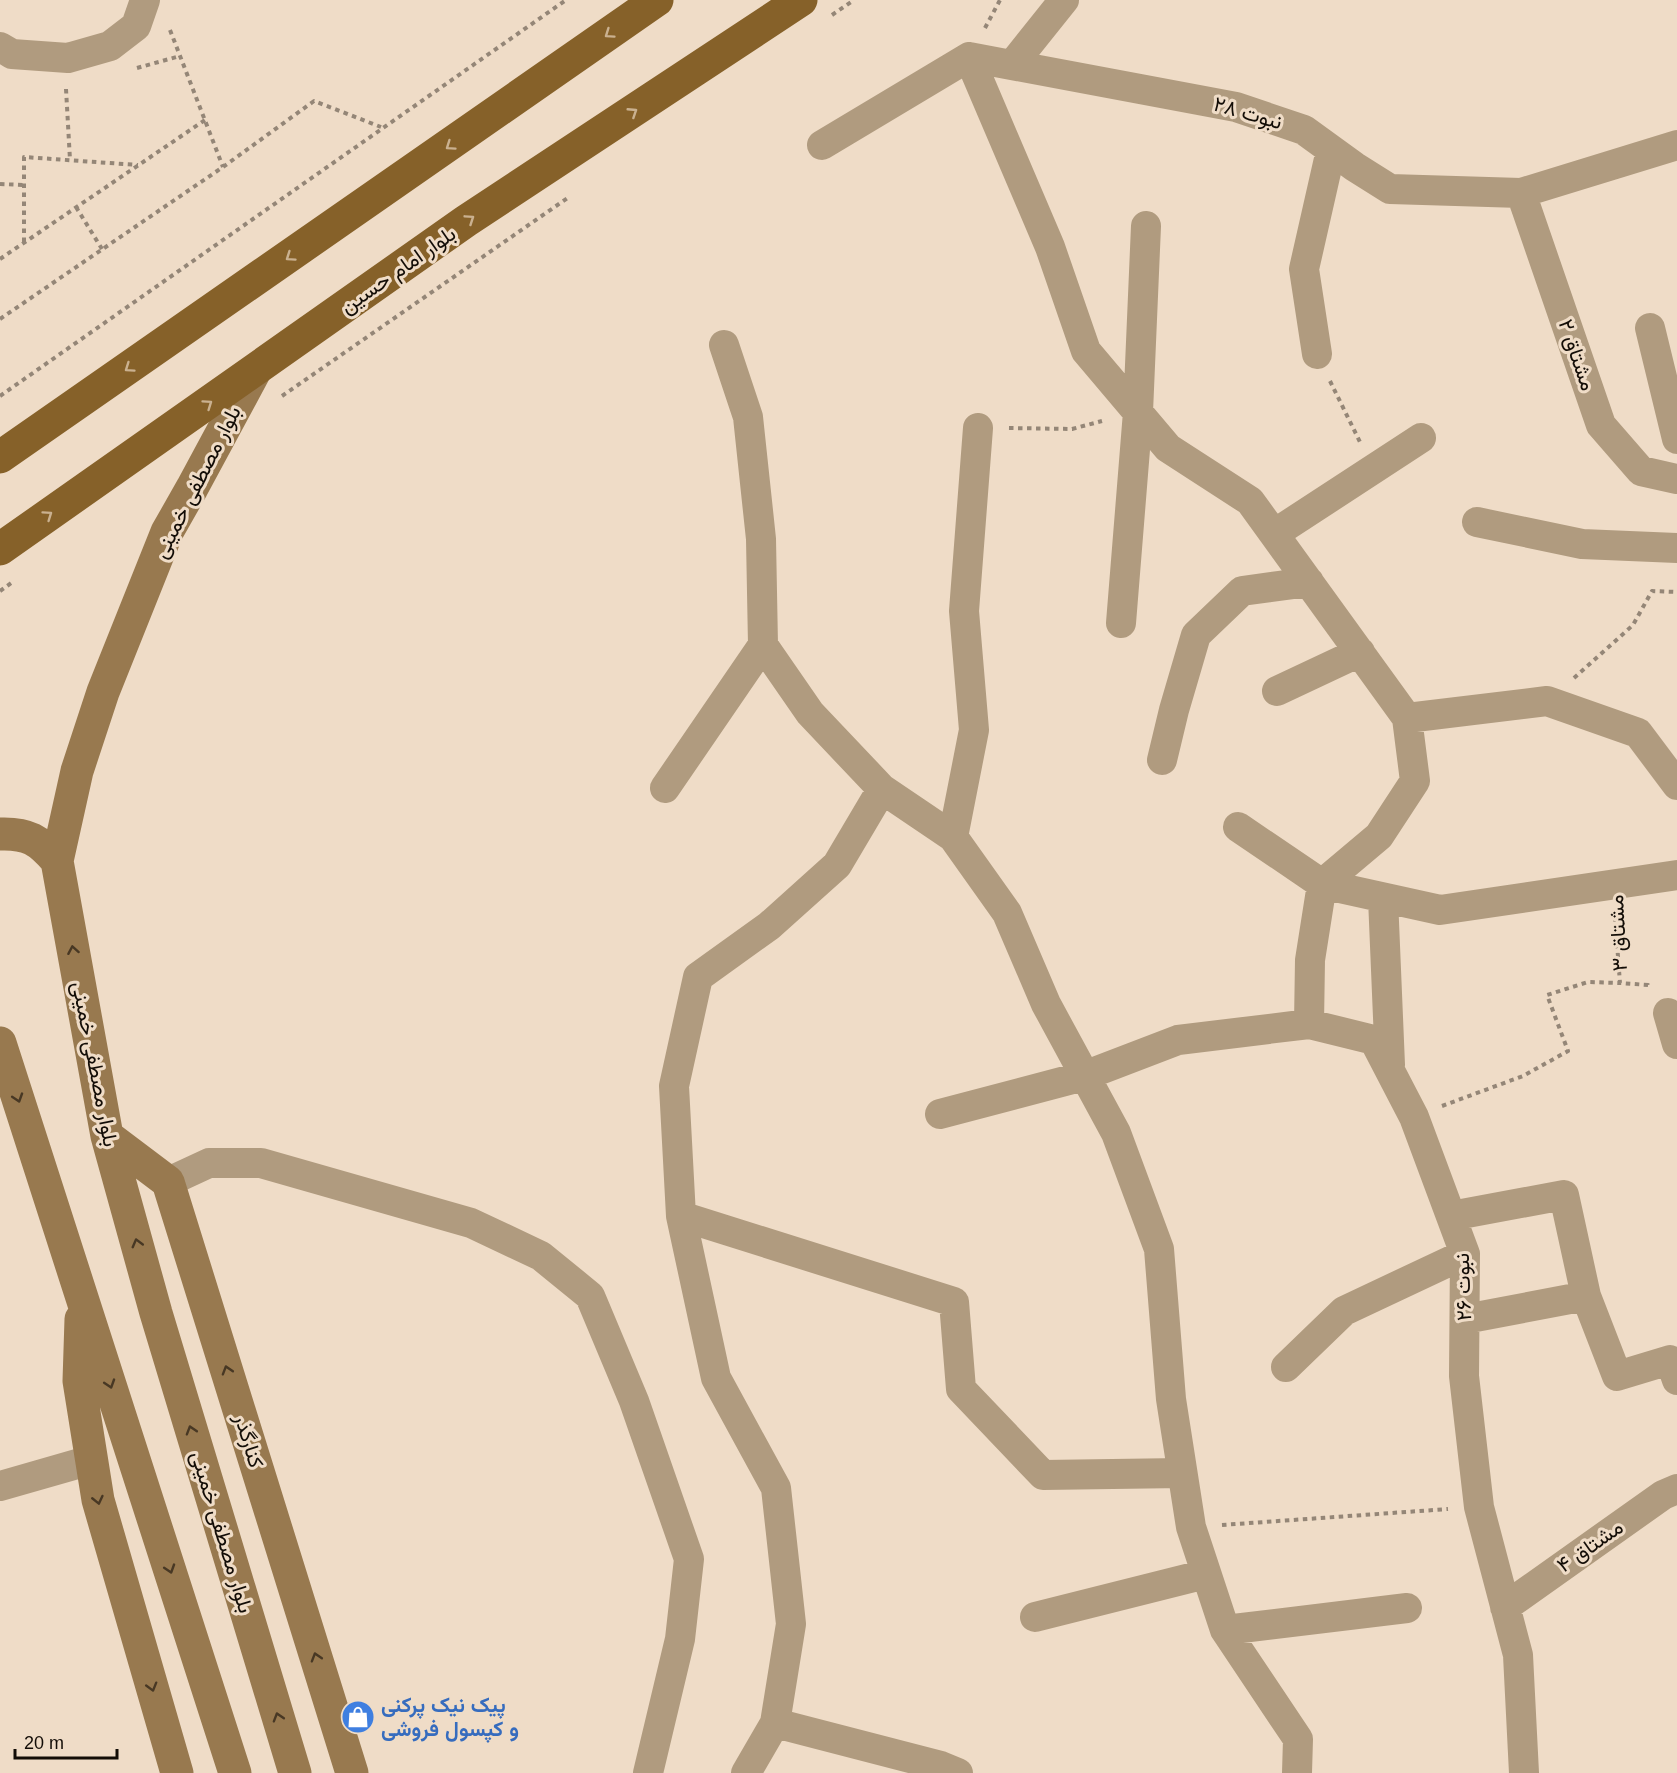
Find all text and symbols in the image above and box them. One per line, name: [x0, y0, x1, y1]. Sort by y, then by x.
one-way arrow: [605, 27, 616, 38]
street label: نبوت ۲۸: [1211, 92, 1285, 135]
one-way arrow: [627, 108, 638, 119]
one-way arrow: [445, 139, 456, 150]
one-way arrow: [464, 215, 475, 226]
street label: بلوار امام حسین: [336, 221, 461, 320]
one-way arrow: [285, 250, 296, 261]
street label: مشتاق ۲: [1554, 316, 1600, 394]
one-way arrow: [125, 361, 136, 372]
one-way arrow: [201, 400, 212, 411]
street label: بلوار مصطفی خمینی: [148, 402, 247, 563]
one-way arrow: [41, 511, 52, 522]
street label: مشتاق ۳: [1604, 894, 1632, 972]
one-way arrow: [67, 945, 80, 955]
street label: بلوار مصطفی خمینی: [66, 979, 123, 1149]
one-way arrow: [11, 1092, 23, 1103]
one-way arrow: [131, 1238, 144, 1248]
street label: نبوت ۲۶: [1450, 1253, 1477, 1321]
one-way arrow: [222, 1365, 234, 1376]
one-way arrow: [103, 1378, 115, 1389]
street label: کنارگذر: [228, 1410, 268, 1471]
one-way arrow: [186, 1425, 198, 1436]
street label: بلوار مصطفی خمینی: [185, 1448, 258, 1616]
one-way arrow: [91, 1495, 104, 1505]
street label: مشتاق ۴: [1552, 1515, 1628, 1577]
one-way arrow: [163, 1563, 175, 1574]
one-way arrow: [311, 1652, 323, 1663]
one-way arrow: [145, 1681, 157, 1692]
place label: پیک نیک پرکنی و کپسول فروشی: [381, 1693, 519, 1743]
shop icon: پیک نیک پرکنی و کپسول فروشی: [340, 1699, 376, 1735]
one-way arrow: [273, 1712, 286, 1723]
scale bar: [15, 1722, 117, 1760]
text: 20 m: [24, 1733, 64, 1753]

